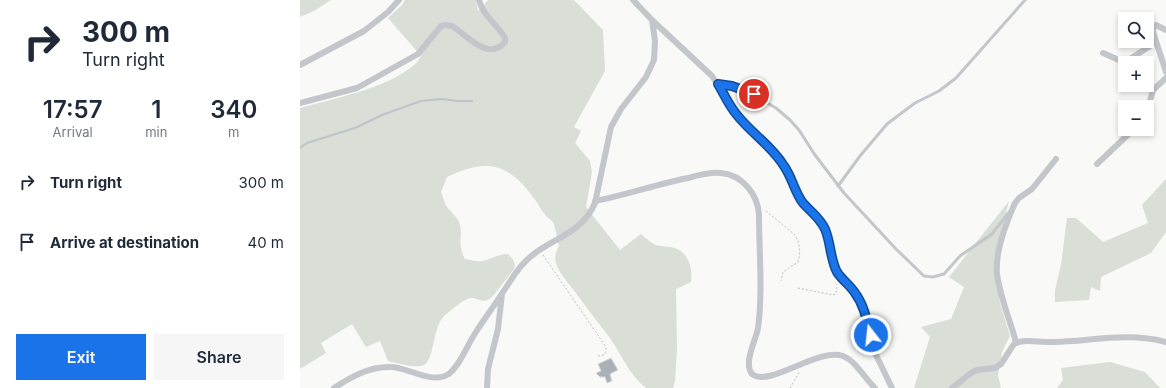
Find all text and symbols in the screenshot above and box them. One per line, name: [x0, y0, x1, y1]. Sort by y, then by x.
map controls: [1118, 12, 1154, 136]
button: search: [1118, 12, 1154, 48]
text: 300 m: [82, 15, 170, 49]
icon: right: [16, 16, 68, 68]
text: Turn right: [82, 49, 165, 70]
button: +: [1118, 56, 1154, 92]
pin: [737, 77, 771, 111]
icon: arrive: [743, 83, 765, 105]
text: 17:57: [43, 95, 102, 124]
text: 1: [151, 95, 161, 124]
text: 340: [210, 95, 257, 124]
button: −: [1118, 100, 1154, 136]
text: Arrival: [53, 124, 93, 140]
text: min: [145, 124, 167, 140]
text: m: [228, 124, 239, 140]
icon: right: [16, 171, 38, 193]
text: Turn right: [50, 173, 122, 192]
text: 300 m: [238, 173, 284, 192]
icon: arrive: [16, 231, 38, 253]
text: Arrive at destination: [50, 233, 199, 252]
text: 40 m: [247, 233, 284, 252]
position arrow: [850, 314, 892, 356]
button: Exit: [16, 334, 146, 380]
button: Share: [154, 334, 284, 380]

